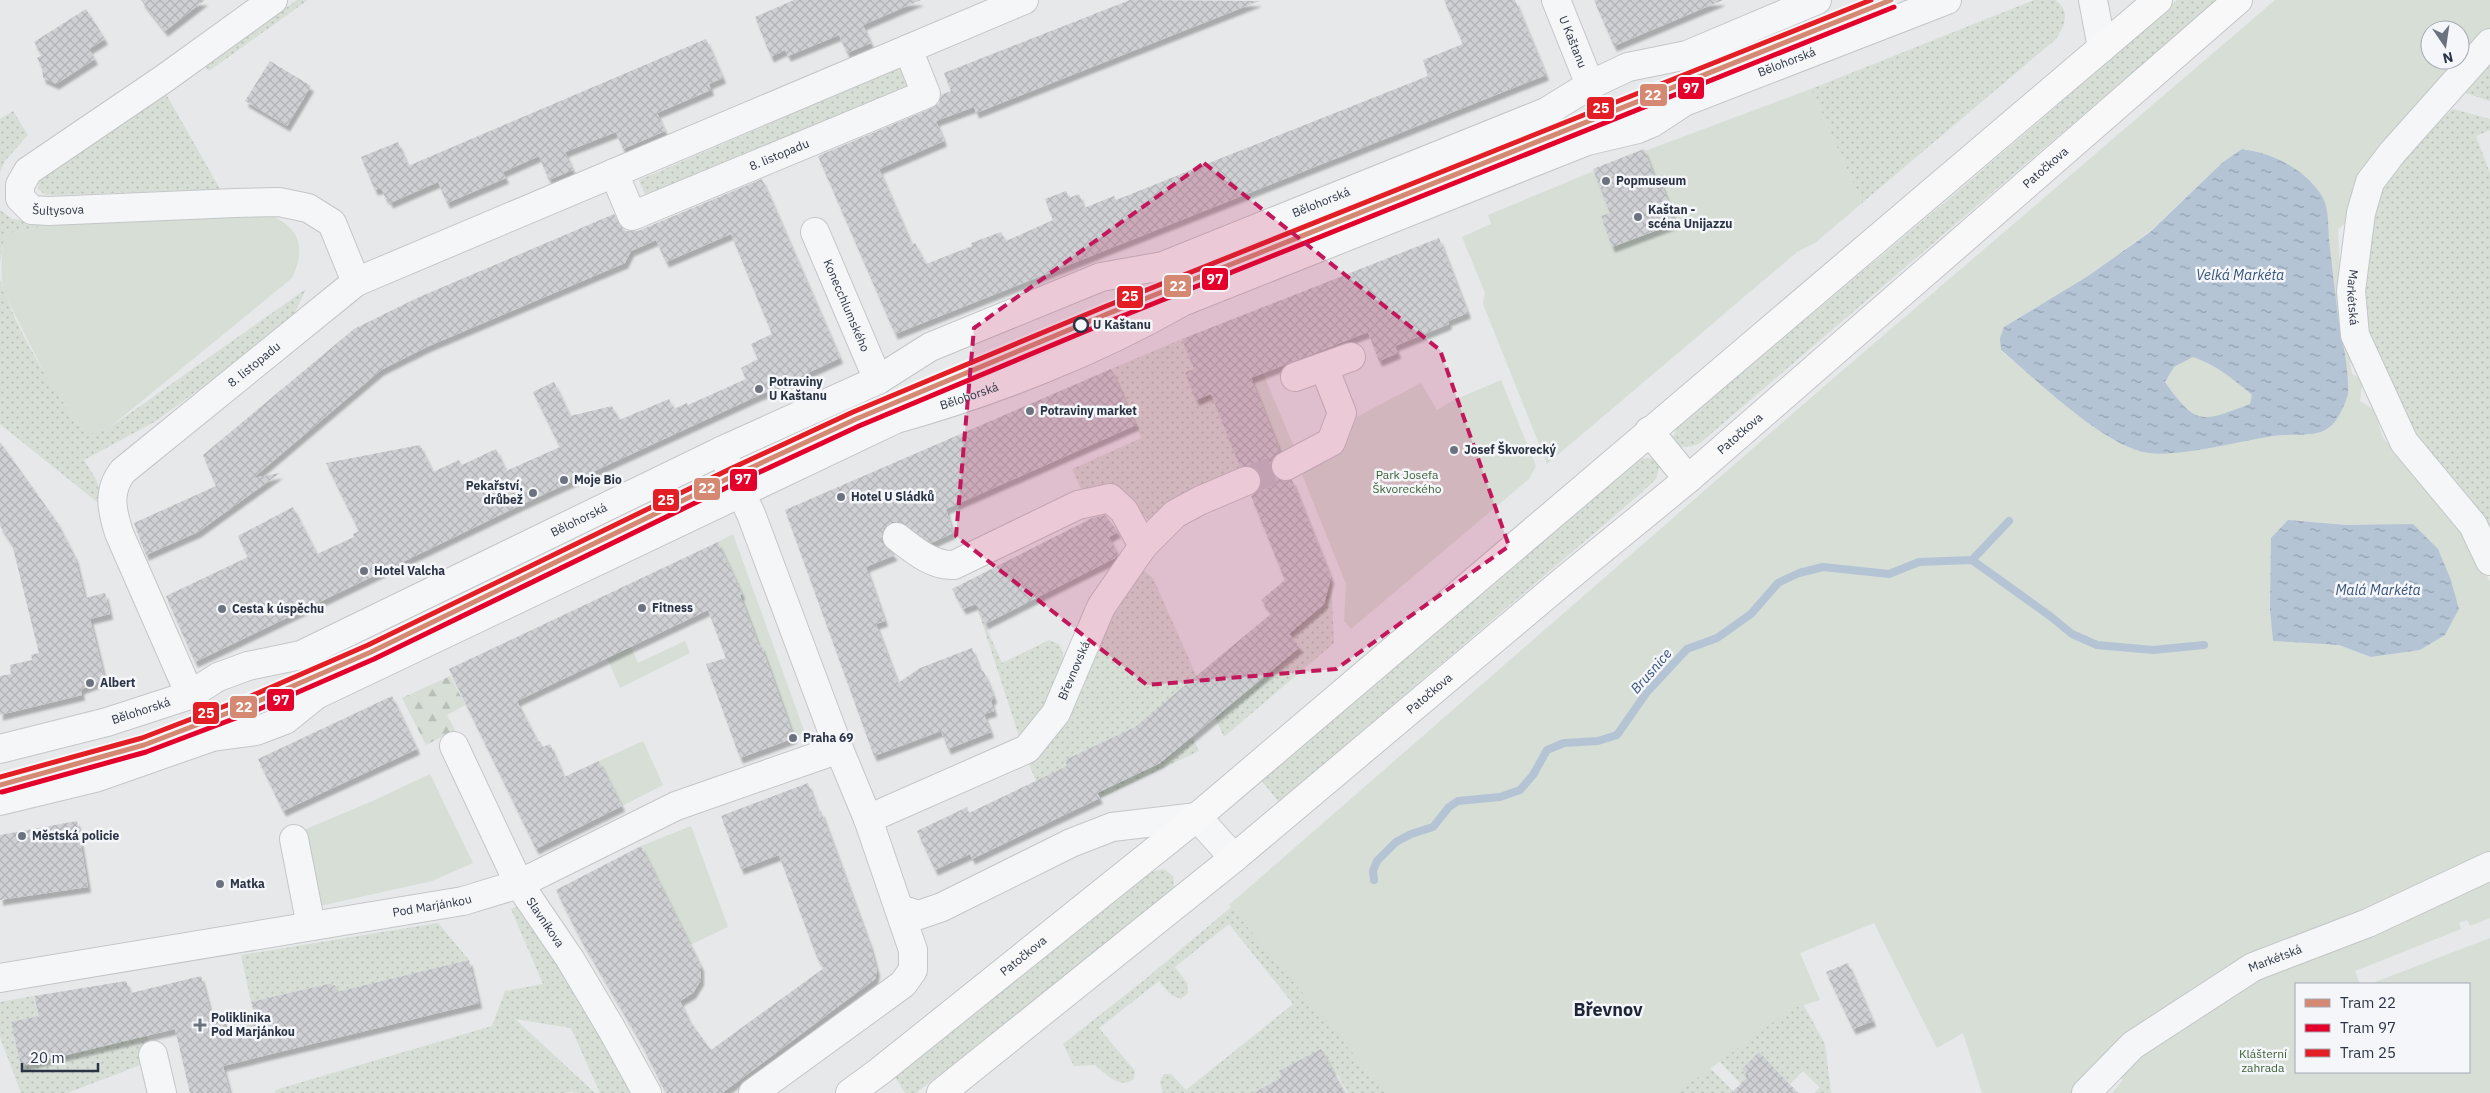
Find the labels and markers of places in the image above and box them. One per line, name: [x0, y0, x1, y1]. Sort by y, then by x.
place label: Popmuseum: [1616, 173, 1686, 188]
marker: Popmuseum: [1600, 175, 1612, 187]
place label: Kaštan - scéna Unijazzu: [1648, 202, 1733, 231]
marker: Kaštan - scéna Unijazzu: [1632, 211, 1644, 223]
marker: U Kaštanu: [1073, 317, 1089, 333]
place label: U Kaštanu: [1093, 317, 1151, 332]
place label: Potraviny U Kaštanu: [769, 374, 827, 403]
marker: Potraviny U Kaštanu: [753, 383, 765, 395]
place label: Potraviny market: [1040, 403, 1137, 418]
marker: Potraviny market: [1024, 405, 1036, 417]
place label: Josef Škvorecký: [1464, 441, 1556, 457]
marker: Josef Škvorecký: [1448, 444, 1460, 456]
place label: Moje Bio: [574, 472, 622, 487]
marker: Moje Bio: [558, 474, 570, 486]
place label: Pekařství, drůbež: [466, 478, 523, 507]
marker: Pekařství, drůbež: [527, 487, 539, 499]
place label: Hotel U Sládků: [851, 489, 935, 504]
marker: Hotel U Sládků: [835, 491, 847, 503]
place label: Hotel Valcha: [374, 563, 445, 578]
marker: Hotel Valcha: [358, 565, 370, 577]
place label: Fitness: [652, 600, 693, 615]
place label: Cesta k úspěchu: [232, 601, 324, 616]
marker: Fitness: [636, 602, 648, 614]
marker: Cesta k úspěchu: [216, 603, 228, 615]
place label: Albert: [100, 675, 136, 690]
marker: Albert: [84, 677, 96, 689]
place label: Praha 69: [803, 730, 853, 745]
marker: Praha 69: [787, 732, 799, 744]
place label: Městská policie: [32, 828, 120, 843]
marker: Městská policie: [16, 830, 28, 842]
place label: Matka: [230, 876, 265, 891]
marker: Matka: [214, 878, 226, 890]
place label: Poliklinika Pod Marjánkou: [211, 1010, 295, 1039]
marker: Poliklinika Pod Marjánkou: [193, 1018, 207, 1032]

